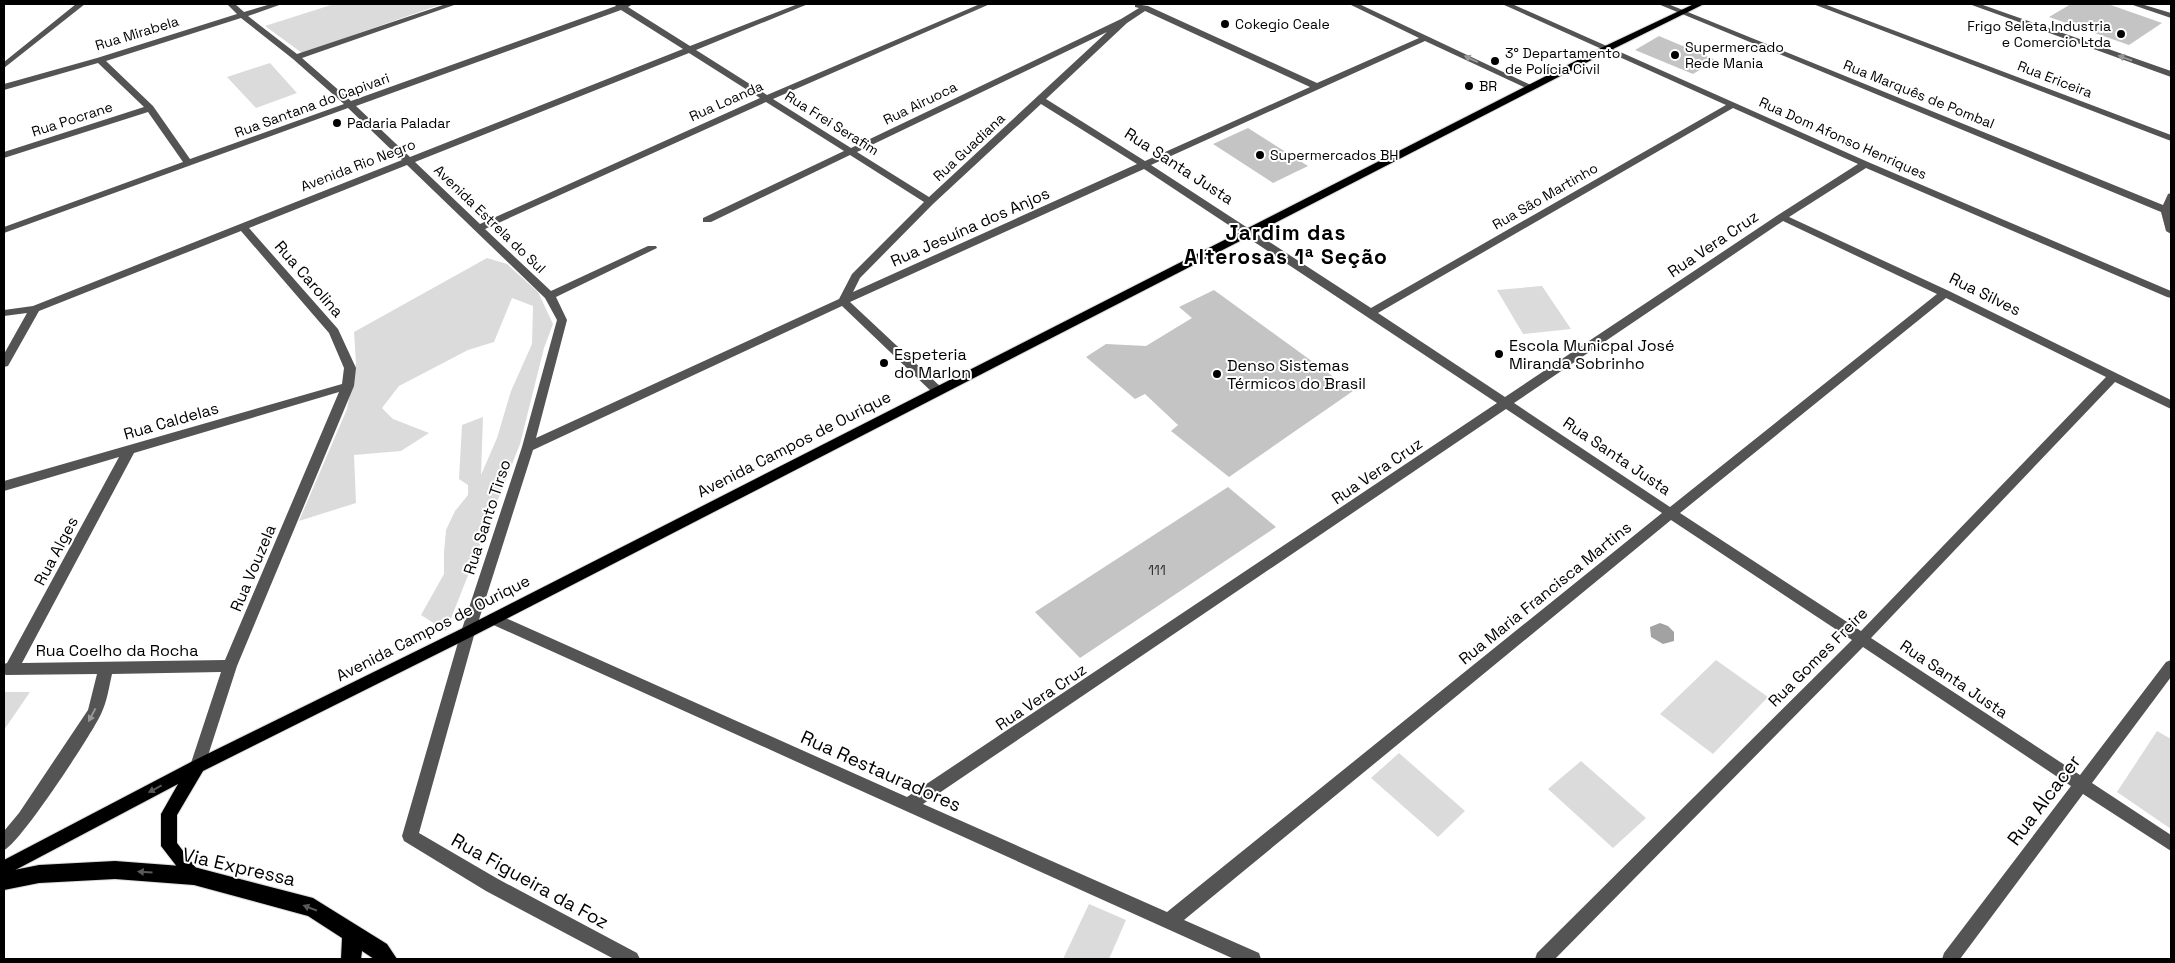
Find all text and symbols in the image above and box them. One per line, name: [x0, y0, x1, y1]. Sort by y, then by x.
street label: Rua Mirabela: [93, 12, 181, 54]
place label: Cokegio Ceale: [1235, 15, 1330, 33]
place label: Frigo Seleta Industria e Comercio Ltda: [1967, 17, 2111, 51]
marker: Cokegio Ceale: [1219, 18, 1231, 30]
marker: Frigo Seleta Industria e Comercio Ltda: [2115, 28, 2127, 40]
place label: Supermercado Rede Mania: [1685, 38, 1784, 72]
place label: 3° Departamento de Polícia Civil: [1505, 44, 1620, 78]
marker: Supermercado Rede Mania: [1669, 49, 1681, 61]
one-way arrow: [1464, 54, 1478, 62]
one-way arrow: [2118, 54, 2133, 61]
marker: 3° Departamento de Polícia Civil: [1489, 55, 1501, 67]
street label: Rua Marquês de Pombal: [1841, 55, 1997, 133]
street label: Rua Ericeira: [2015, 56, 2095, 102]
street label: Rua Santana do Capivari: [232, 69, 392, 141]
street label: Rua Loanda: [686, 77, 766, 125]
street label: Rua Airuoca: [880, 77, 960, 129]
place label: BR: [1479, 77, 1497, 95]
marker: BR: [1463, 80, 1475, 92]
street label: Rua Frei Serafim: [782, 87, 882, 159]
street label: Rua Dom Afonso Henriques: [1756, 93, 1930, 183]
street label: Rua Pocrane: [29, 97, 115, 141]
street label: Rua Guadiana: [929, 109, 1009, 185]
place label: Padaria Paladar: [347, 114, 450, 132]
marker: Padaria Paladar: [331, 117, 343, 129]
street label: Rua Santa Justa: [1120, 123, 1238, 209]
street label: Avenida Rio Negro: [298, 135, 418, 195]
place label: Supermercados BH: [1270, 146, 1398, 164]
marker: Supermercados BH: [1254, 149, 1266, 161]
street label: Rua São Martinho: [1489, 158, 1601, 234]
street label: Avenida Estrela do Sul: [430, 161, 550, 277]
street label: Rua Jesuína dos Anjos: [887, 182, 1053, 272]
street label: Rua Vera Cruz: [1663, 206, 1763, 282]
district label: Jardim das Alterosas 1ª Seção: [1184, 219, 1388, 270]
street label: Rua Carolina: [270, 236, 348, 322]
street label: Rua Silves: [1946, 268, 2024, 320]
place label: Escola Municpal José Miranda Sobrinho: [1509, 335, 1674, 374]
place label: Espeteria do Marlon: [894, 344, 971, 383]
marker: Escola Municpal José Miranda Sobrinho: [1493, 348, 1505, 360]
place label: Denso Sistemas Térmicos do Brasil: [1227, 355, 1366, 394]
marker: Espeteria do Marlon: [878, 357, 890, 369]
marker: Denso Sistemas Térmicos do Brasil: [1211, 368, 1223, 380]
street label: Avenida Campos de Ourique: [694, 386, 894, 502]
street label: Rua Caldelas: [121, 397, 221, 445]
street label: Rua Santa Justa: [1559, 412, 1675, 500]
street label: Rua Vera Cruz: [1327, 433, 1427, 509]
street label: Rua Santo Tirso: [458, 457, 516, 577]
street label: Rua Alges: [29, 513, 83, 589]
street label: Rua Maria Francisca Martins: [1454, 517, 1636, 669]
street label: Rua Vouzela: [225, 521, 281, 615]
house number: 111: [1148, 561, 1166, 579]
street label: Avenida Campos de Ourique: [333, 570, 533, 686]
street label: Rua Gomes Freire: [1764, 603, 1872, 711]
street label: Rua Santa Justa: [1896, 635, 2012, 723]
street label: Rua Coelho da Rocha: [36, 640, 198, 661]
street label: Rua Vera Cruz: [991, 659, 1091, 735]
one-way arrow: [88, 707, 96, 722]
street label: Rua Restauradores: [797, 724, 965, 818]
street label: Rua Alcacer: [2002, 750, 2086, 850]
one-way arrow: [148, 785, 162, 793]
street label: Rua Figueira da Foz: [447, 827, 613, 935]
street label: Via Expressa: [180, 842, 298, 892]
one-way arrow: [137, 868, 153, 876]
one-way arrow: [302, 904, 317, 911]

